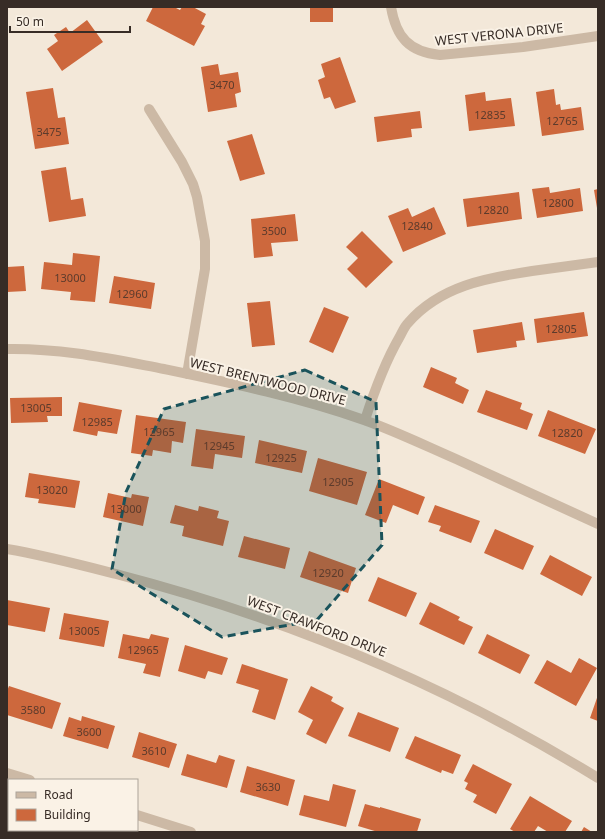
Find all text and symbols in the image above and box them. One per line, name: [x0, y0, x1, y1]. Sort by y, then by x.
scale bar: [10, 8, 130, 34]
text: 50 m: [16, 13, 44, 30]
street label: WEST VERONA DRIVE: [434, 18, 564, 50]
house number: 3470: [209, 77, 235, 92]
house number: 12835: [474, 107, 506, 122]
house number: 12765: [546, 113, 578, 128]
house number: 3475: [36, 124, 62, 139]
house number: 12800: [542, 195, 574, 210]
house number: 12820: [477, 202, 509, 217]
house number: 12840: [401, 218, 433, 233]
house number: 3500: [261, 223, 287, 238]
house number: 13000: [54, 270, 86, 285]
house number: 12960: [116, 286, 148, 301]
house number: 12805: [545, 321, 577, 336]
street label: WEST BRENTWOOD DRIVE: [188, 353, 348, 409]
house number: 13005: [20, 400, 52, 415]
house number: 12985: [81, 414, 113, 429]
house number: 12965: [143, 424, 175, 439]
house number: 12820: [551, 425, 583, 440]
house number: 12945: [203, 438, 235, 453]
house number: 12925: [265, 450, 297, 465]
house number: 12905: [322, 474, 354, 489]
house number: 13020: [36, 482, 68, 497]
house number: 13000: [110, 501, 142, 516]
house number: 12920: [312, 565, 344, 580]
street label: WEST CRAWFORD DRIVE: [245, 591, 389, 661]
house number: 13005: [68, 623, 100, 638]
house number: 12965: [127, 642, 159, 657]
house number: 3580: [20, 702, 46, 717]
house number: 3600: [76, 724, 102, 739]
house number: 3610: [141, 743, 167, 758]
legend: [8, 779, 138, 831]
house number: 3630: [255, 779, 281, 794]
text: Road: [44, 786, 73, 803]
text: Building: [44, 806, 91, 823]

